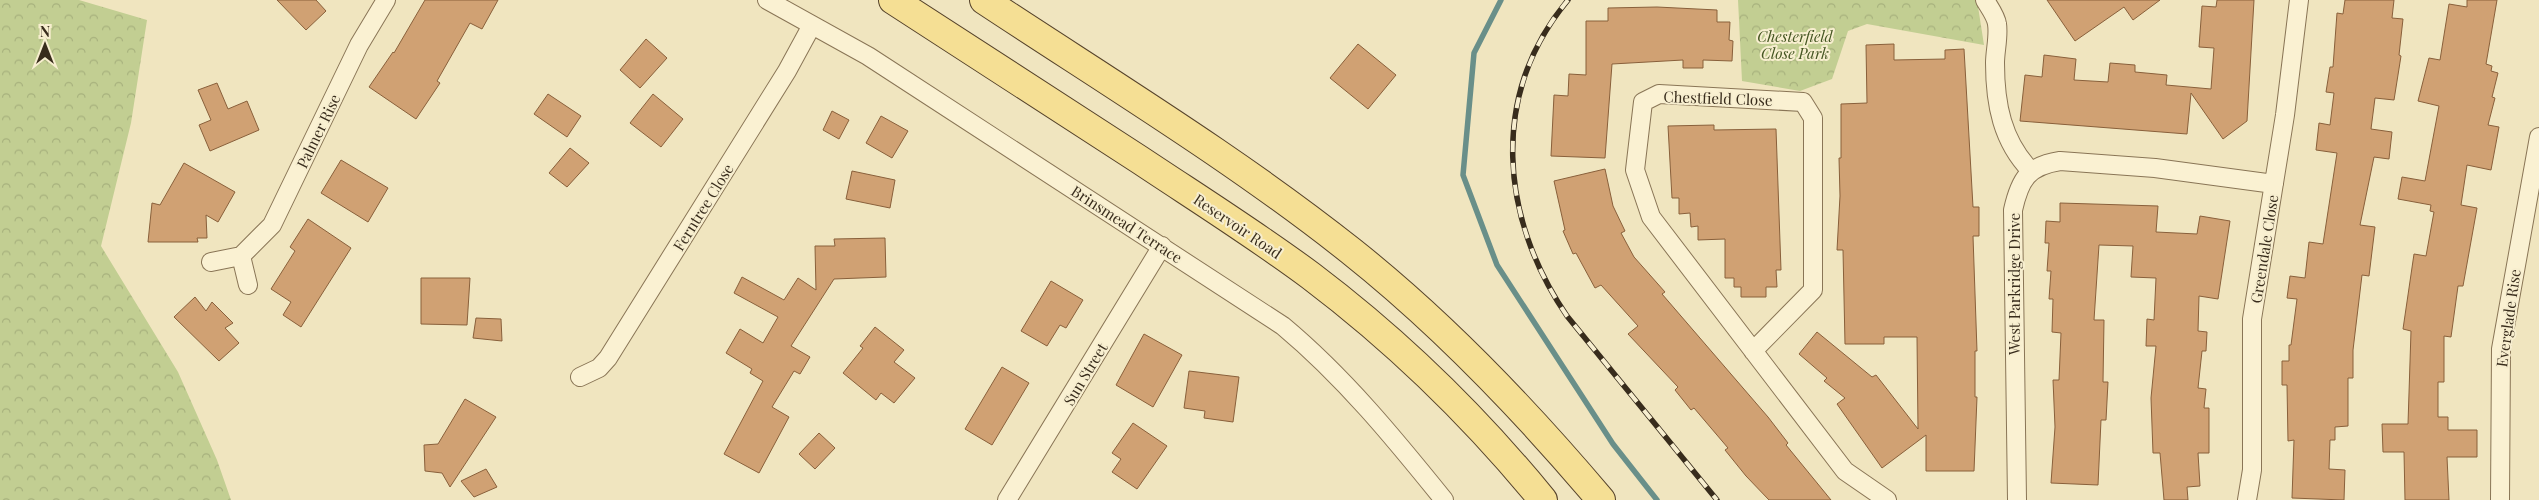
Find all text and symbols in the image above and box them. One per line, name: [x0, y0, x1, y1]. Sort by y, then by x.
north arrow: [20, 20, 70, 70]
text: N: [40, 22, 50, 41]
park label: Chesterfield Close Park: [1757, 26, 1834, 63]
street label: Chestfield Close: [1663, 86, 1773, 110]
street label: Palmer Rise: [292, 91, 344, 171]
street label: Ferntree Close: [668, 160, 738, 254]
street label: Brinsmead Terrace: [1068, 181, 1186, 267]
street label: Reservoir Road: [1190, 189, 1286, 263]
street label: Greendale Close: [2246, 193, 2282, 305]
street label: West Parkridge Drive: [2004, 213, 2024, 356]
street label: Everglade Rise: [2491, 268, 2525, 368]
street label: Sun Street: [1058, 338, 1112, 409]

